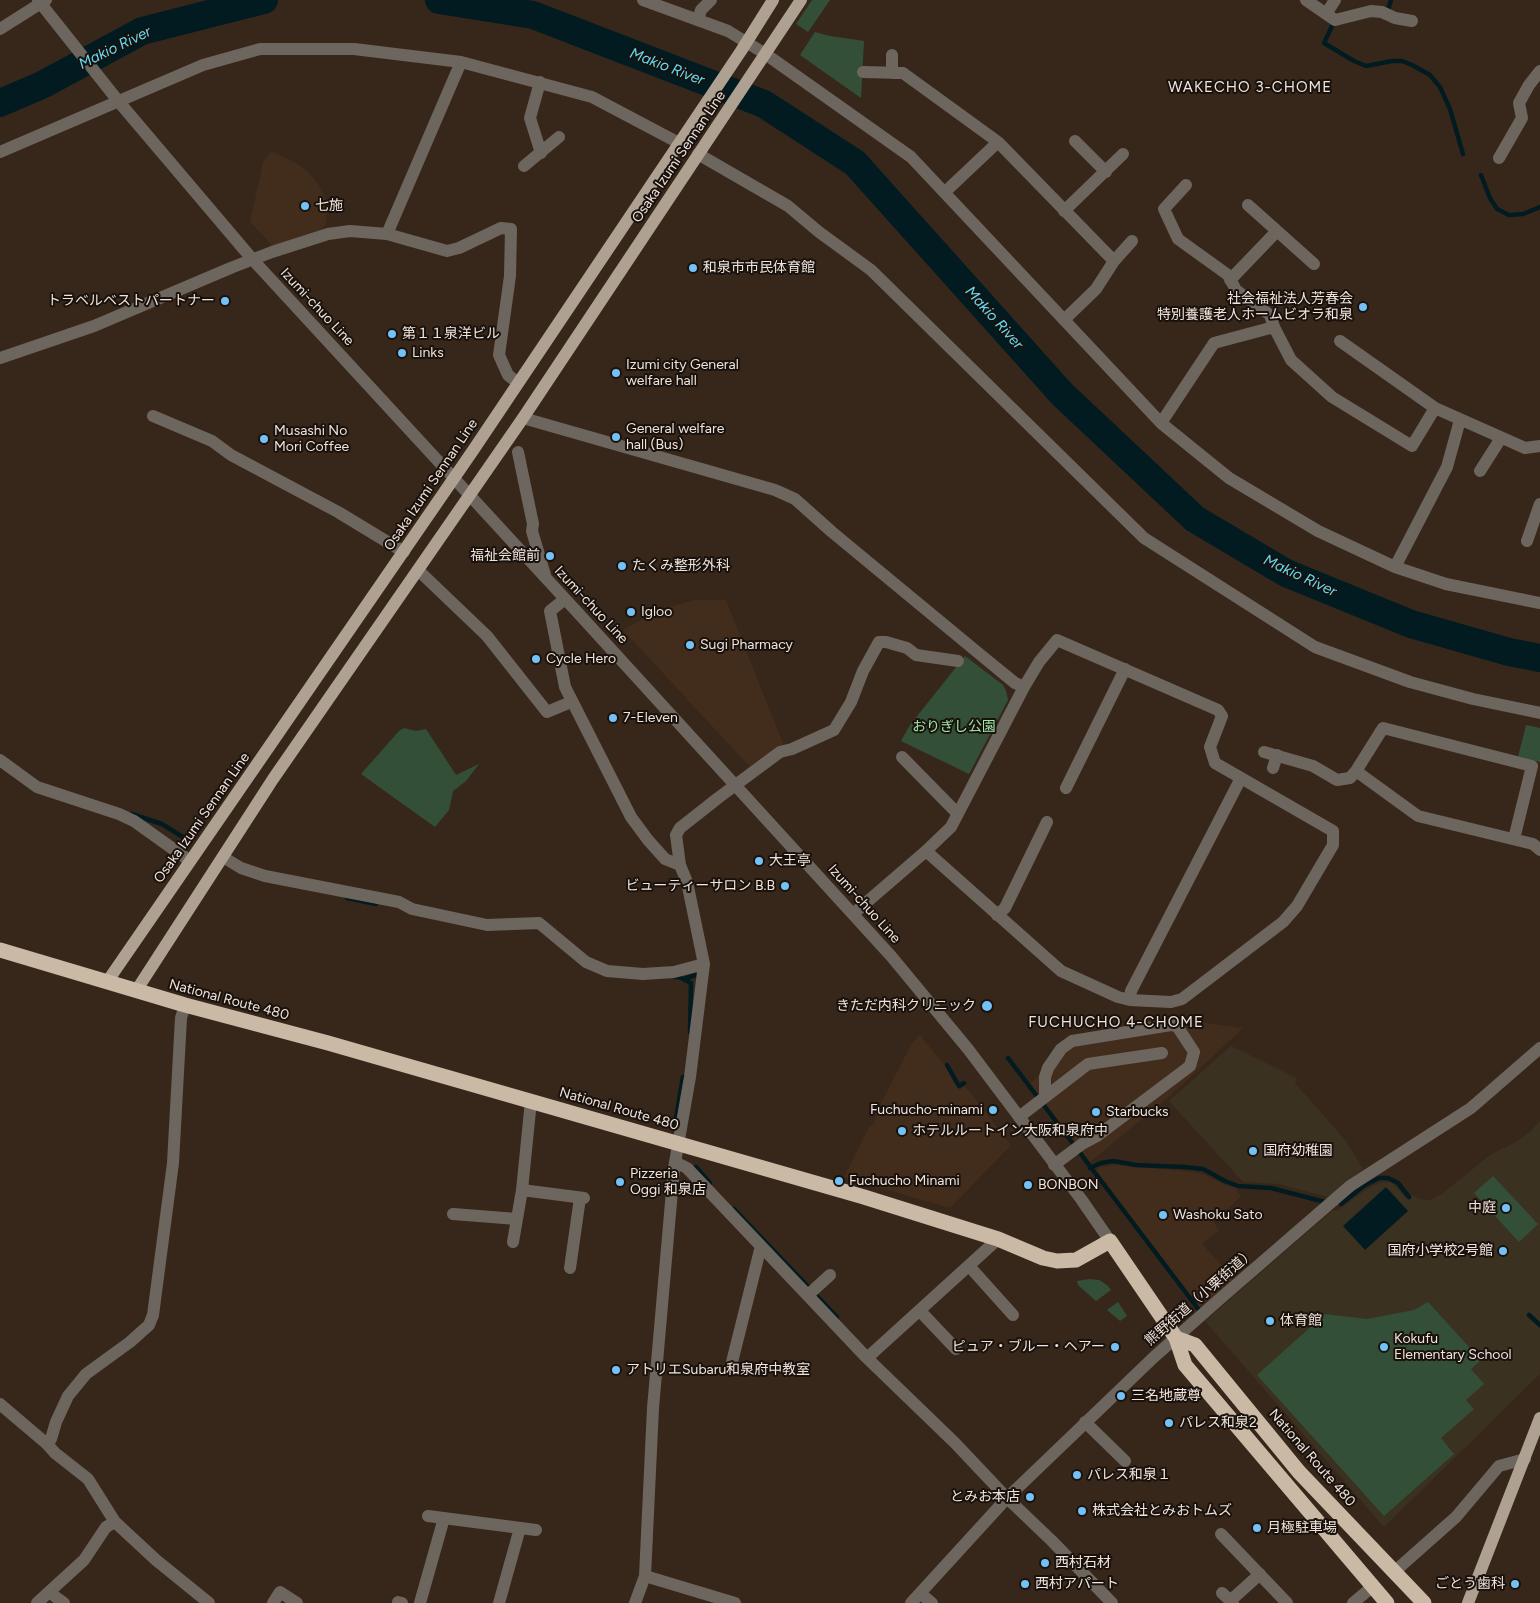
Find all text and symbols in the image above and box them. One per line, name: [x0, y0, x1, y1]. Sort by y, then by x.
water label: Makio River: [76, 23, 154, 73]
water label: Makio River: [627, 45, 707, 89]
district label: WAKECHO 3-CHOME: [1166, 79, 1334, 97]
street label: Osaka Izumi Sennan Line: [629, 88, 729, 226]
place label: 七施: [315, 198, 343, 214]
marker: 七施: [299, 200, 311, 212]
place label: 和泉市市民体育館: [703, 260, 815, 276]
marker: 和泉市市民体育館: [687, 262, 699, 274]
street label: Izumi-chuo Line: [277, 265, 357, 349]
water label: Makio River: [961, 283, 1027, 353]
place label: 社会福祉法人芳春会 特別養護老人ホームビオラ和泉: [1157, 291, 1353, 324]
place label: トラベルベストパートナー: [47, 293, 215, 309]
marker: トラベルベストパートナー: [219, 295, 231, 307]
marker: 社会福祉法人芳春会 特別養護老人ホームビオラ和泉: [1357, 301, 1369, 313]
place label: 第１１泉洋ビル: [402, 326, 500, 342]
marker: 第１１泉洋ビル: [386, 328, 398, 340]
place label: Links: [412, 345, 444, 361]
marker: Links: [396, 347, 408, 359]
place label: Izumi city General welfare hall: [626, 357, 739, 390]
marker: Izumi city General welfare hall: [610, 367, 622, 379]
street label: Osaka Izumi Sennan Line: [381, 416, 481, 554]
place label: General welfare hall (Bus): [626, 421, 724, 454]
place label: Musashi No Mori Coffee: [274, 423, 349, 456]
marker: General welfare hall (Bus): [610, 431, 622, 443]
marker: Musashi No Mori Coffee: [258, 433, 270, 445]
place label: 福祉会館前: [470, 548, 540, 564]
marker: 福祉会館前: [544, 550, 556, 562]
water label: Makio River: [1261, 551, 1339, 601]
place label: たくみ整形外科: [632, 558, 730, 574]
marker: たくみ整形外科: [616, 560, 628, 572]
street label: Izumi-chuo Line: [551, 563, 631, 647]
place label: Igloo: [641, 604, 672, 620]
marker: Igloo: [625, 606, 637, 618]
place label: Sugi Pharmacy: [700, 637, 793, 653]
marker: Sugi Pharmacy: [684, 639, 696, 651]
place label: Cycle Hero: [546, 651, 616, 667]
marker: Cycle Hero: [530, 653, 542, 665]
place label: 7-Eleven: [623, 710, 678, 726]
marker: 7-Eleven: [607, 712, 619, 724]
park label: おりぎし公園: [912, 719, 996, 735]
street label: Osaka Izumi Sennan Line: [151, 750, 253, 886]
place label: 大王亭: [769, 853, 811, 869]
marker: 大王亭: [753, 855, 765, 867]
street label: Izumi-chuo Line: [824, 861, 904, 947]
place label: ビューティーサロン B.B: [626, 878, 775, 894]
marker: ビューティーサロン B.B: [779, 880, 791, 892]
street label: National Route 480: [167, 976, 291, 1024]
place label: きただ内科クリニック: [836, 998, 976, 1014]
marker: きただ内科クリニック: [980, 999, 994, 1013]
district label: FUCHUCHO 4-CHOME: [1026, 1014, 1206, 1032]
street label: National Route 480: [557, 1084, 681, 1134]
place label: Fuchucho-minami: [870, 1102, 983, 1118]
marker: Fuchucho-minami: [987, 1104, 999, 1116]
place label: Starbucks: [1106, 1104, 1169, 1120]
marker: Starbucks: [1090, 1106, 1102, 1118]
place label: ホテルルートイン大阪和泉府中: [912, 1123, 1108, 1139]
marker: ホテルルートイン大阪和泉府中: [896, 1125, 908, 1137]
place label: 国府幼稚園: [1263, 1143, 1333, 1159]
marker: 国府幼稚園: [1247, 1145, 1259, 1157]
place label: Pizzeria Oggi 和泉店: [630, 1166, 706, 1198]
place label: Fuchucho Minami: [849, 1173, 960, 1189]
marker: Fuchucho Minami: [833, 1175, 845, 1187]
marker: Pizzeria Oggi 和泉店: [614, 1176, 626, 1188]
place label: BONBON: [1038, 1177, 1099, 1193]
marker: BONBON: [1022, 1179, 1034, 1191]
place label: 中庭: [1468, 1200, 1496, 1216]
marker: 中庭: [1500, 1202, 1512, 1214]
place label: Washoku Sato: [1173, 1207, 1263, 1223]
marker: Washoku Sato: [1157, 1209, 1169, 1221]
place label: 国府小学校2号館: [1387, 1243, 1493, 1259]
street label: 熊野街道（小栗街道）: [1142, 1245, 1258, 1349]
marker: 国府小学校2号館: [1497, 1245, 1509, 1257]
place label: 体育館: [1280, 1313, 1322, 1329]
marker: 体育館: [1264, 1315, 1276, 1327]
place label: Kokufu Elementary School: [1394, 1331, 1512, 1364]
place label: ピュア・ブルー・ヘアー: [952, 1339, 1105, 1355]
marker: ピュア・ブルー・ヘアー: [1109, 1341, 1121, 1353]
marker: Kokufu Elementary School: [1378, 1341, 1390, 1353]
place label: アトリエSubaru和泉府中教室: [626, 1362, 810, 1378]
marker: アトリエSubaru和泉府中教室: [610, 1364, 622, 1376]
place label: 三名地蔵尊: [1131, 1388, 1201, 1404]
marker: 三名地蔵尊: [1115, 1390, 1127, 1402]
street label: National Route 480: [1265, 1406, 1359, 1510]
place label: パレス和泉2: [1179, 1415, 1257, 1431]
marker: パレス和泉2: [1163, 1417, 1175, 1429]
place label: パレス和泉１: [1087, 1467, 1171, 1483]
marker: パレス和泉１: [1071, 1469, 1083, 1481]
place label: とみお本店: [950, 1489, 1020, 1505]
marker: とみお本店: [1024, 1491, 1036, 1503]
place label: 株式会社とみおトムズ: [1092, 1503, 1232, 1519]
marker: 株式会社とみおトムズ: [1076, 1505, 1088, 1517]
place label: 月極駐車場: [1267, 1520, 1337, 1536]
marker: 月極駐車場: [1251, 1522, 1263, 1534]
place label: 西村石材: [1055, 1555, 1111, 1571]
marker: 西村石材: [1039, 1557, 1051, 1569]
place label: 西村アパート: [1035, 1576, 1119, 1592]
place label: ごとう歯科: [1435, 1576, 1505, 1592]
marker: 西村アパート: [1019, 1578, 1031, 1590]
marker: ごとう歯科: [1509, 1578, 1521, 1590]

